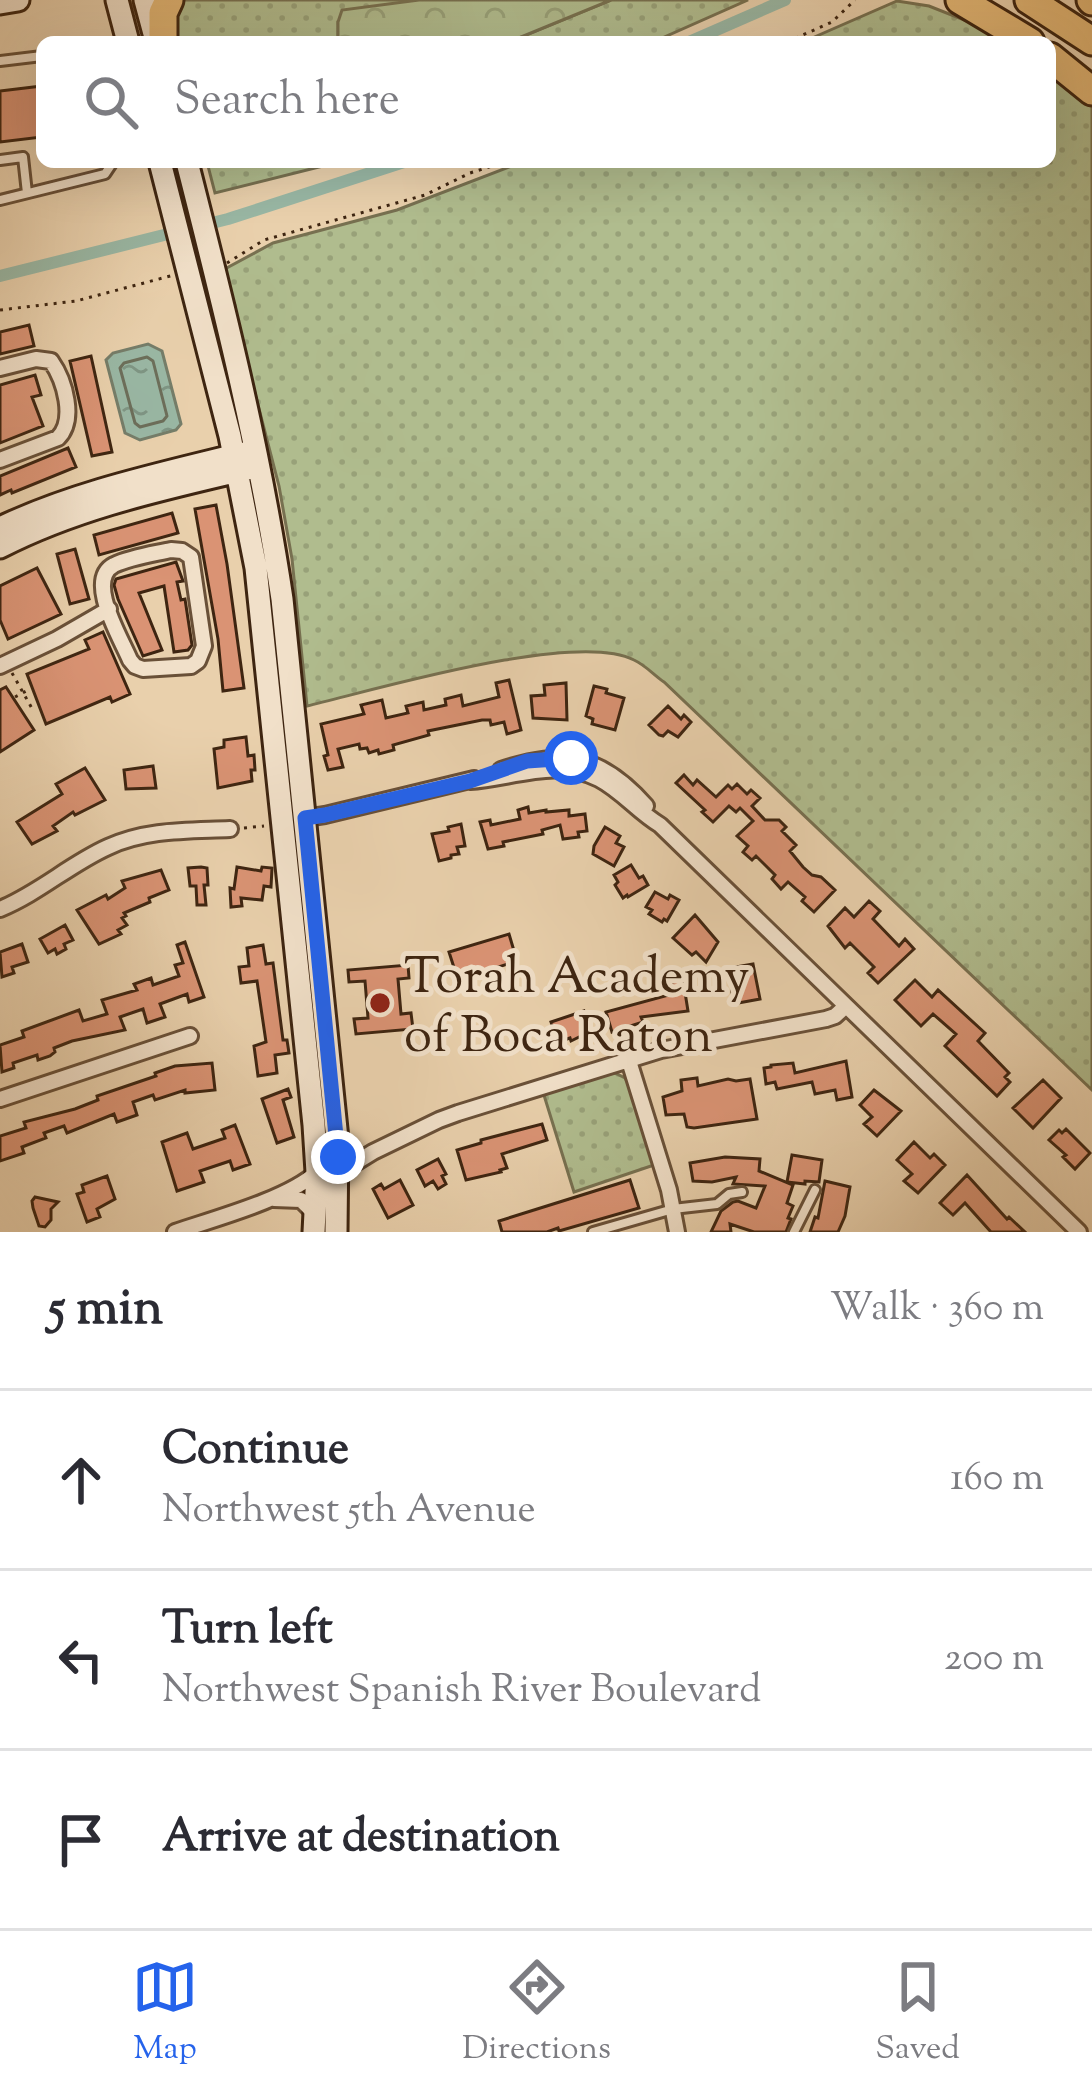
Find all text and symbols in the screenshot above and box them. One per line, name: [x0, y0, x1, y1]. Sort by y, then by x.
search box: [36, 36, 1056, 168]
icon: search: [78, 69, 144, 135]
text: Search here: [174, 70, 400, 135]
route start: [544, 731, 598, 785]
place label: Torah Academy of Boca Raton: [404, 943, 750, 1075]
marker: Torah Academy of Boca Raton: [367, 990, 393, 1016]
route end: [311, 1130, 365, 1184]
text: 5 min: [48, 1274, 163, 1347]
text: Walk · 360 m: [830, 1282, 1044, 1338]
text: Continue: [162, 1419, 349, 1484]
icon: ahead: [48, 1447, 114, 1513]
text: 160 m: [950, 1452, 1044, 1508]
text: Northwest 5th Avenue: [162, 1484, 536, 1540]
text: Turn left: [162, 1599, 333, 1664]
icon: left: [48, 1627, 114, 1693]
text: 200 m: [944, 1632, 1044, 1688]
text: Northwest Spanish River Boulevard: [162, 1664, 761, 1720]
icon: arrive: [48, 1807, 114, 1873]
text: Arrive at destination: [162, 1807, 560, 1872]
tab: Map: [132, 1954, 198, 2074]
tab: Directions: [462, 1954, 611, 2074]
tab: Saved: [875, 1954, 960, 2074]

